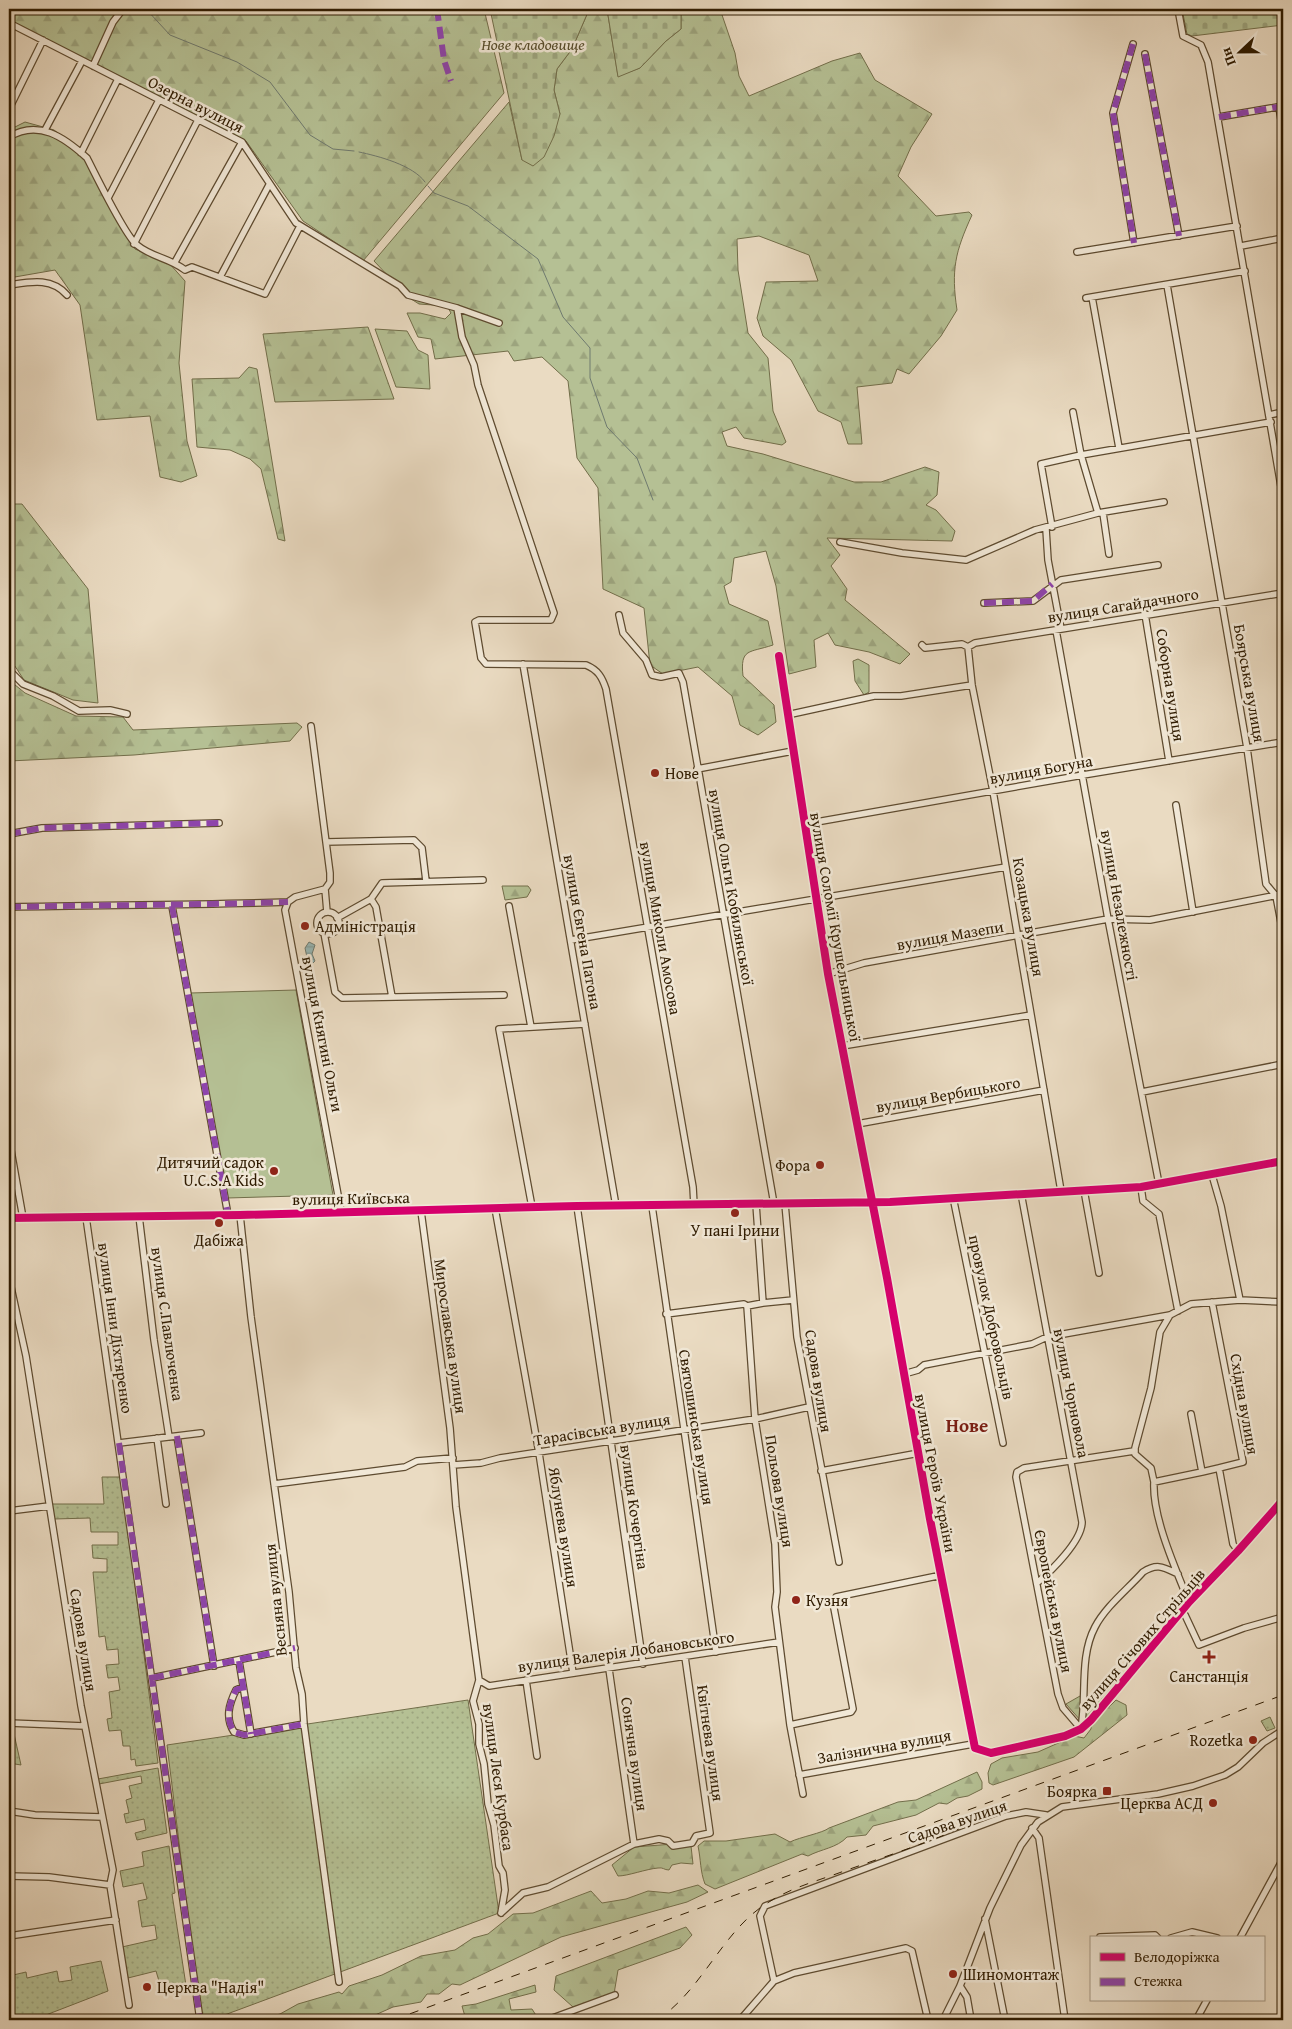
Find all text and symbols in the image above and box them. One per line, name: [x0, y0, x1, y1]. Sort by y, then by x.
north arrow: [1214, 28, 1264, 78]
park label: Нове кладовище: [481, 32, 585, 56]
text: Пн: [1215, 44, 1241, 69]
street label: Озерна вулиця: [144, 70, 248, 138]
street label: вулиця Сагайдачного: [1046, 581, 1200, 629]
street label: Боярська вулиця: [1228, 622, 1272, 744]
street label: Соборна вулиця: [1150, 627, 1192, 743]
street label: вулиця Богуна: [988, 748, 1095, 790]
place label: Нове: [665, 761, 699, 785]
marker: Нове: [649, 767, 661, 779]
street label: вулиця Ольги Кобилянської: [703, 787, 761, 987]
street label: вулиця Соломії Крушельницької: [804, 810, 868, 1044]
street label: вулиця Незалежності: [1095, 828, 1145, 983]
street label: вулиця Миколи Амосова: [634, 840, 688, 1017]
street label: вулиця Євгена Патона: [558, 853, 609, 1012]
street label: Козацька вулиця: [1007, 856, 1051, 978]
place label: Адміністрація: [315, 914, 416, 938]
street label: вулиця Мазепи: [895, 914, 1006, 956]
marker: Адміністрація: [299, 920, 311, 932]
street label: вулиця Княгині Ольги: [296, 954, 350, 1114]
street label: вулиця Вербицького: [874, 1070, 1022, 1118]
place label: Дитячий садок U.C.S.A Kids: [156, 1150, 265, 1192]
place label: Фора: [775, 1153, 810, 1177]
marker: Фора: [814, 1159, 826, 1171]
marker: Дитячий садок U.C.S.A Kids: [268, 1165, 280, 1177]
street label: вулиця Київська: [292, 1185, 410, 1211]
marker: У пані Ірини: [729, 1207, 741, 1219]
marker: Дабіжа: [213, 1217, 225, 1229]
place label: У пані Ірини: [690, 1218, 780, 1242]
place label: Дабіжа: [193, 1228, 244, 1252]
street label: провулок Добровольців: [963, 1232, 1021, 1402]
street label: вулиця Інни Діхтяренко: [92, 1241, 140, 1415]
street label: вулиця С.Павлюченка: [145, 1246, 191, 1403]
street label: Мирославська вулиця: [428, 1257, 474, 1415]
street label: вулиця Чорновола: [1048, 1326, 1096, 1460]
street label: Садова вулиця: [799, 1328, 839, 1434]
street label: Святошинська вулиця: [673, 1348, 721, 1506]
street label: Східна вулиця: [1224, 1352, 1266, 1456]
street label: вулиця Героїв України: [909, 1392, 963, 1555]
street label: Тарасівська вулиця: [532, 1406, 672, 1452]
district label: Нове: [946, 1411, 988, 1439]
street label: Польова вулиця: [759, 1433, 801, 1549]
street label: вулиця Кочергіна: [614, 1443, 656, 1571]
street label: Яблунева вулиця: [542, 1464, 585, 1589]
street label: Європейська вулиця: [1028, 1527, 1080, 1675]
street label: Весняна вулиця: [257, 1543, 293, 1657]
street label: вулиця Січових Стрільців: [1073, 1563, 1211, 1715]
street label: Садова вулиця: [64, 1587, 104, 1693]
place label: Кузня: [806, 1588, 848, 1612]
marker: Кузня: [790, 1594, 802, 1606]
street label: вулиця Валерія Лобановського: [516, 1624, 736, 1678]
marker: Санстанція: [1202, 1650, 1216, 1664]
place label: Санстанція: [1169, 1664, 1249, 1688]
street label: Квітнева вулиця: [691, 1683, 731, 1803]
street label: Сонячна вулиця: [615, 1696, 655, 1812]
street label: вулиця Леся Курбаса: [477, 1702, 521, 1853]
street label: Залізнична вулиця: [815, 1722, 953, 1770]
place label: Rozetka: [1190, 1728, 1243, 1752]
marker: Rozetka: [1247, 1734, 1259, 1746]
place label: Боярка: [1047, 1779, 1097, 1803]
marker: Боярка: [1101, 1785, 1113, 1797]
place label: Церква АСД: [1121, 1791, 1203, 1815]
street label: Садова вулиця: [904, 1793, 1010, 1849]
marker: Церква АСД: [1207, 1797, 1219, 1809]
legend: [1090, 1936, 1264, 2002]
text: Велодоріжка: [1134, 1946, 1220, 1967]
place label: Шиномонтаж: [963, 1962, 1060, 1986]
marker: Шиномонтаж: [947, 1968, 959, 1980]
text: Стежка: [1134, 1970, 1183, 1991]
place label: Церква "Надія": [157, 1975, 264, 1999]
marker: Церква "Надія": [141, 1981, 153, 1993]

